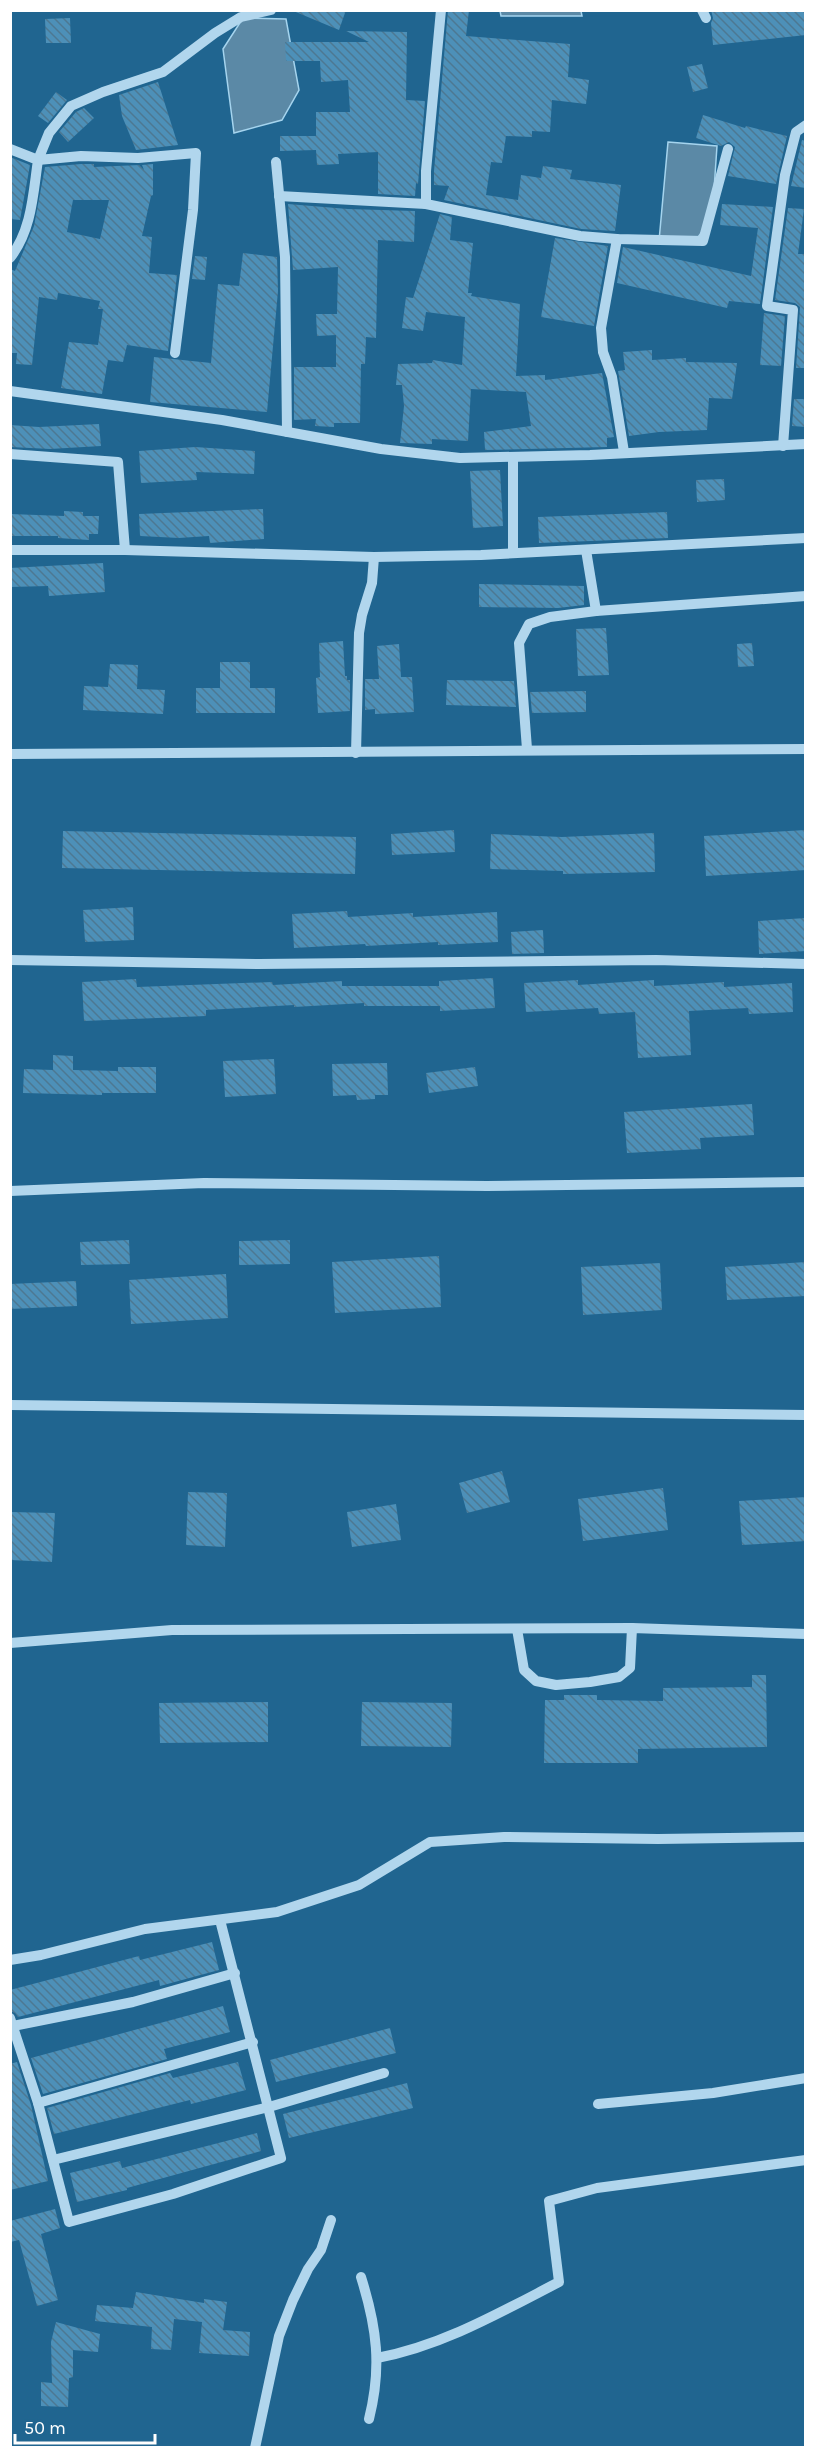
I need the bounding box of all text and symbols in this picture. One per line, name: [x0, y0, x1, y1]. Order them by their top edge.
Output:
scale bar: [15, 2407, 154, 2445]
text: 50 m: [24, 2417, 66, 2439]

